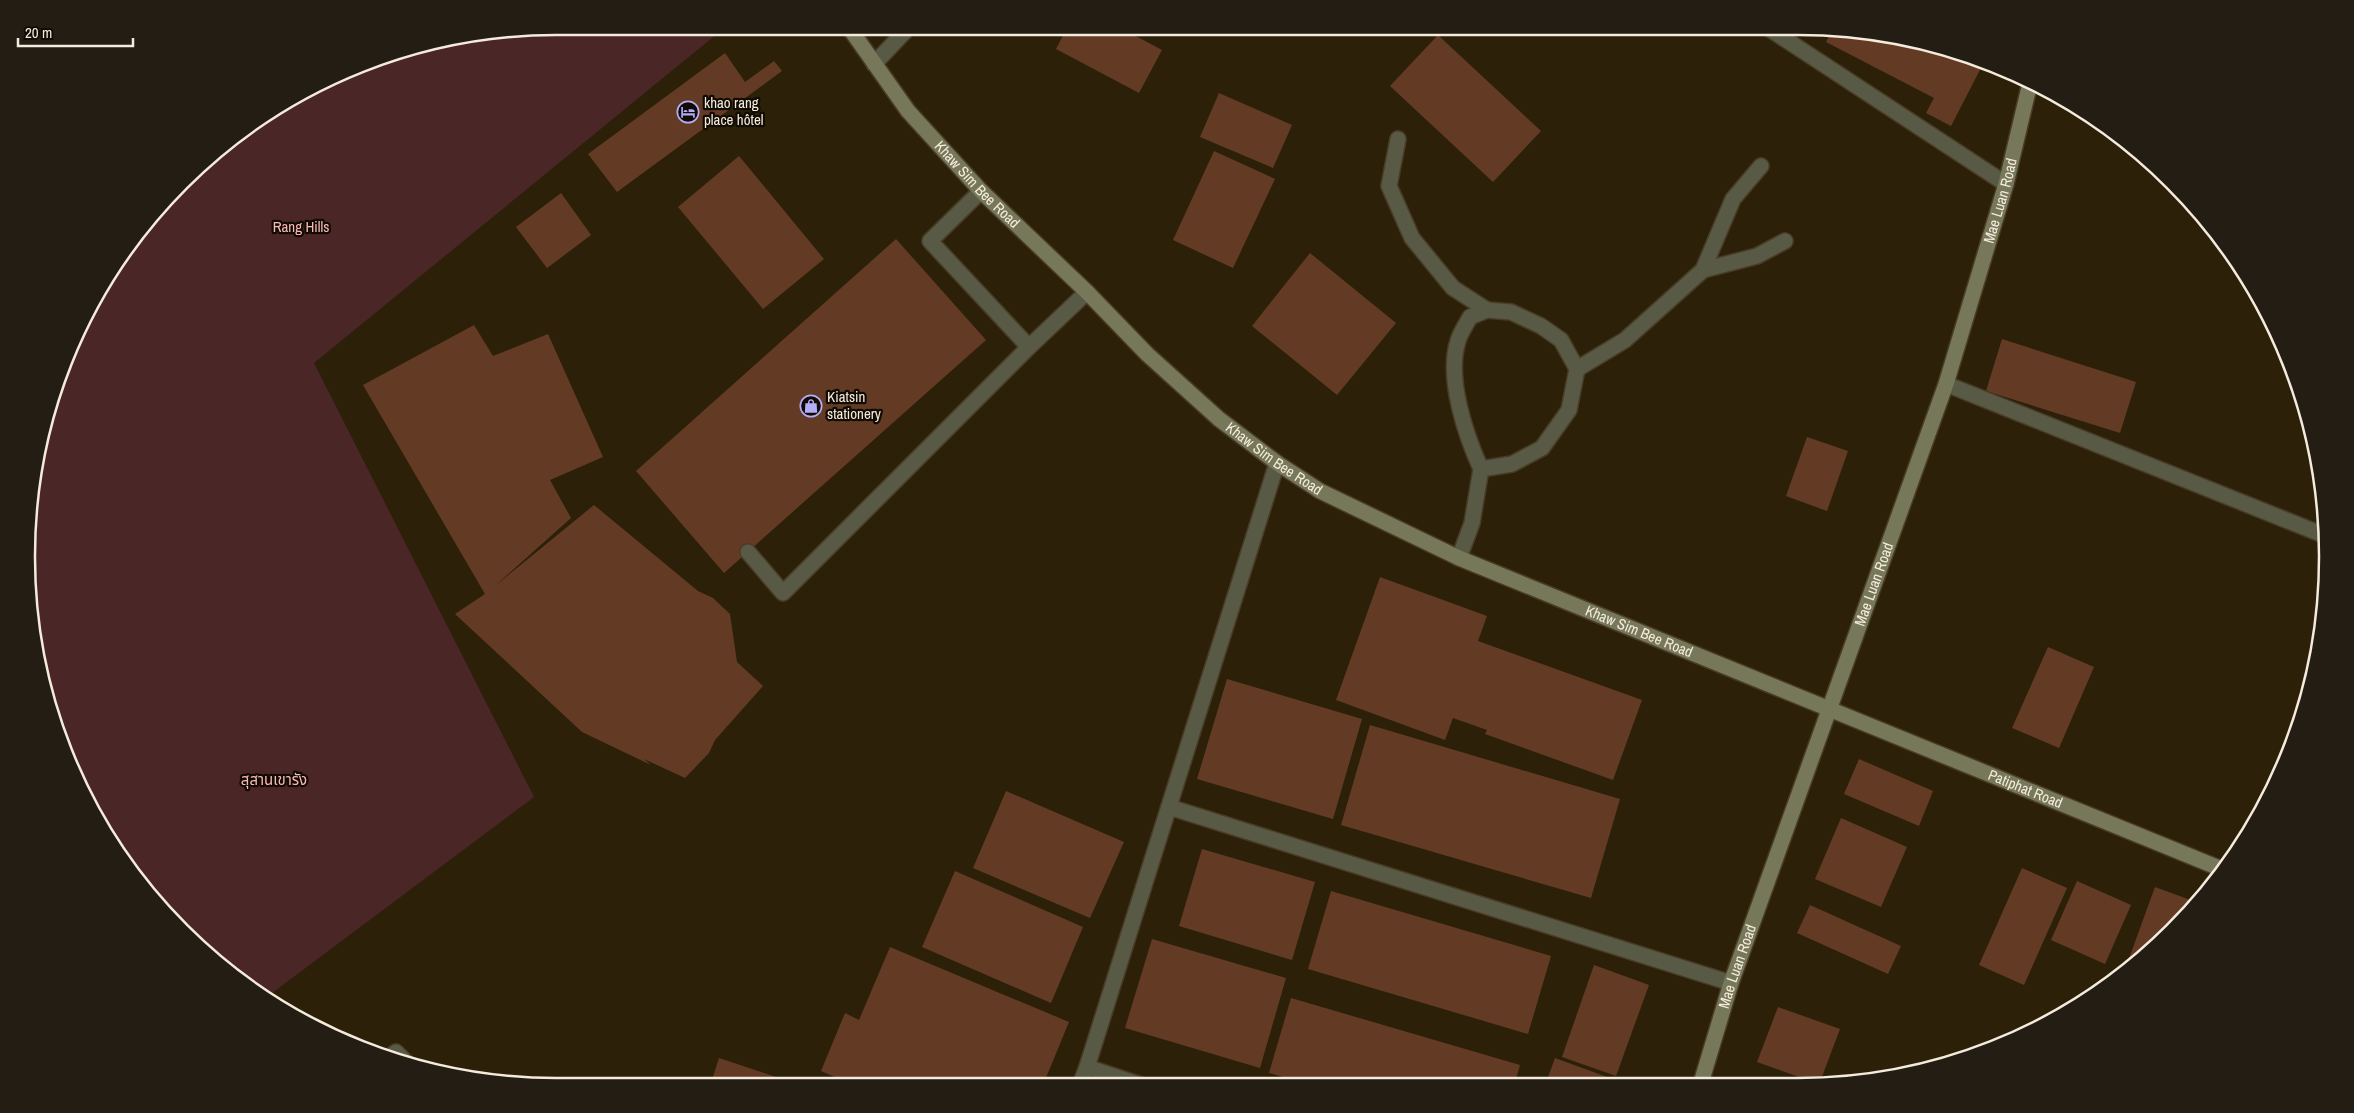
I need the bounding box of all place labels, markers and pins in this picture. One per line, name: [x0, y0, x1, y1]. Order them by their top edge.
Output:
place label: khao rang place hôtel: [704, 92, 764, 130]
hotel icon: khao rang place hôtel: [676, 100, 700, 124]
place label: Kiatsin stationery: [827, 386, 882, 424]
shop icon: Kiatsin stationery: [799, 394, 823, 418]

